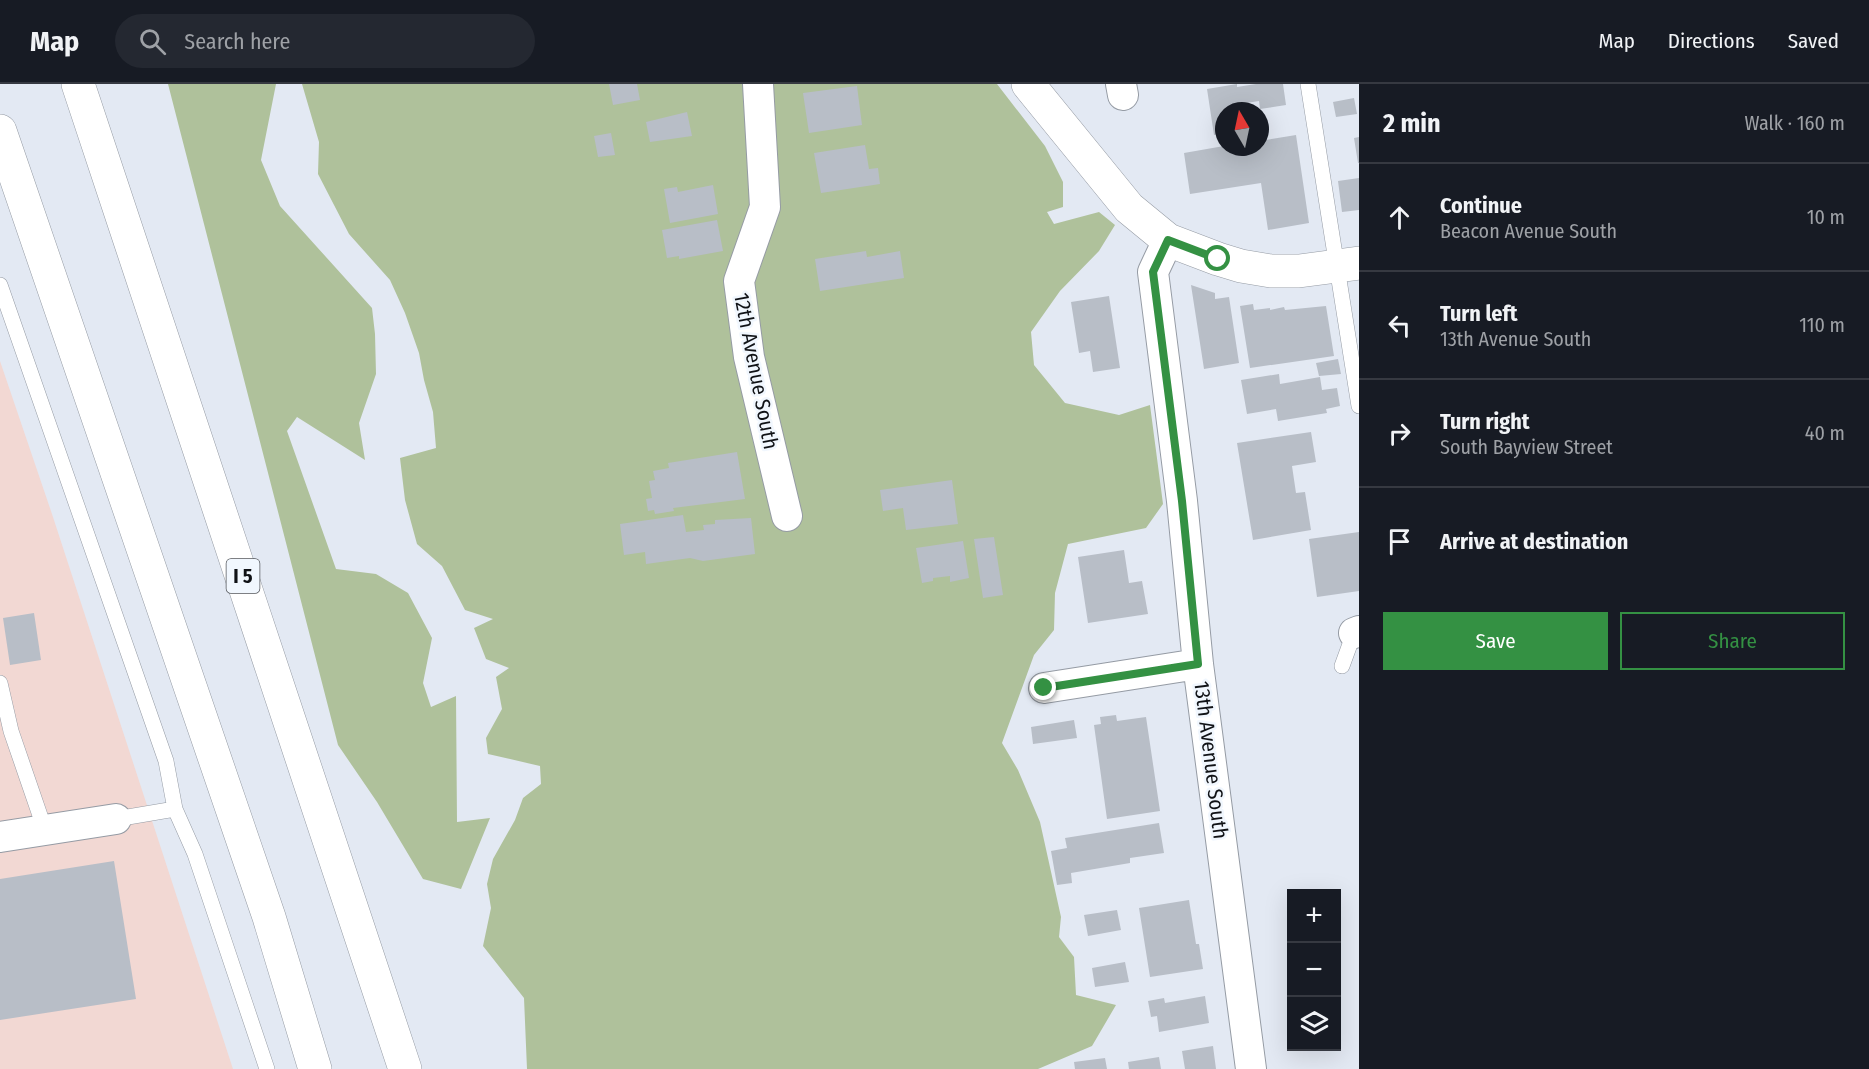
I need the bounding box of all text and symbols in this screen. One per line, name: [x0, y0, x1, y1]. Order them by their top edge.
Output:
search box: [115, 14, 535, 68]
text: Map: [30, 25, 79, 58]
icon: search: [136, 25, 169, 58]
text: Search here: [184, 28, 290, 55]
text: Map: [1598, 28, 1635, 54]
text: Directions: [1668, 28, 1755, 54]
text: Saved: [1788, 28, 1839, 54]
north arrow: [1215, 102, 1269, 156]
text: 2 min: [1383, 108, 1441, 139]
text: Walk · 160 m: [1745, 111, 1845, 135]
text: Continue: [1440, 192, 1522, 219]
icon: ahead: [1383, 201, 1416, 234]
text: 10 m: [1807, 205, 1845, 229]
text: Beacon Avenue South: [1440, 219, 1617, 243]
route start: [1204, 245, 1230, 271]
street label: 12th Avenue South: [728, 291, 784, 451]
text: Turn left: [1440, 300, 1518, 327]
icon: left: [1383, 309, 1416, 342]
text: 110 m: [1799, 313, 1845, 337]
text: 13th Avenue South: [1440, 327, 1591, 351]
text: Turn right: [1440, 408, 1529, 435]
icon: right: [1383, 417, 1416, 450]
text: 40 m: [1805, 421, 1845, 445]
text: South Bayview Street: [1440, 435, 1613, 459]
icon: arrive: [1383, 525, 1416, 558]
text: Arrive at destination: [1440, 528, 1628, 555]
road number: I 5: [226, 559, 260, 593]
button: Save: [1383, 612, 1608, 670]
button: Share: [1620, 612, 1845, 670]
route end: [1030, 674, 1056, 700]
street label: 13th Avenue South: [1188, 680, 1234, 840]
map controls: [1287, 889, 1341, 1051]
button: +: [1287, 889, 1341, 943]
button: −: [1287, 943, 1341, 997]
button: layers: [1287, 997, 1341, 1051]

